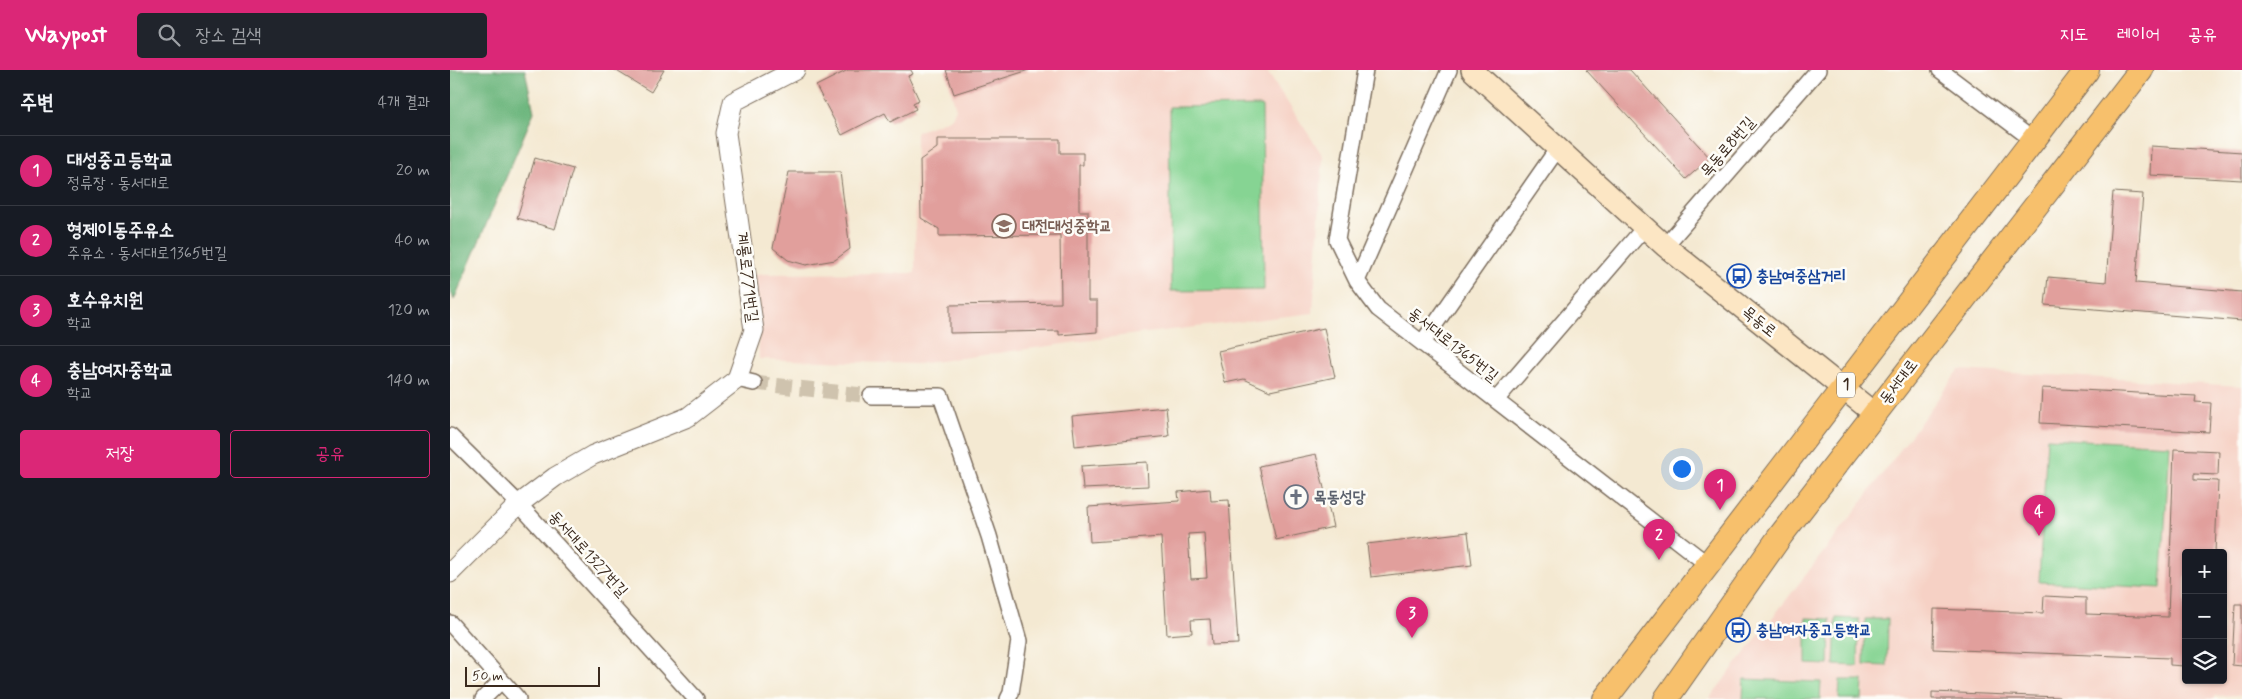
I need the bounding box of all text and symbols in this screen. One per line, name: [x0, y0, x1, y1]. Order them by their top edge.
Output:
search box: [137, 13, 487, 58]
text: Waypost: [25, 20, 107, 51]
icon: search: [155, 21, 183, 49]
text: 장소 검색: [195, 23, 261, 48]
text: 지도: [2060, 23, 2089, 47]
text: 레이어: [2117, 23, 2160, 47]
text: 공유: [2188, 23, 2217, 47]
text: 주변: [20, 89, 54, 117]
text: 4개 결과: [378, 92, 430, 113]
street label: 목동로8번길: [1696, 112, 1760, 182]
text: 대성중고등학교: [67, 148, 174, 173]
text: 1: [32, 160, 40, 181]
text: 20 m: [396, 160, 430, 181]
text: 정류장 · 동서대로: [67, 173, 169, 194]
school or university icon: 대전대성중학교: [991, 213, 1017, 239]
place label: 대전대성중학교: [1022, 216, 1112, 237]
text: 형제이동주유소: [67, 218, 174, 243]
text: 2: [32, 230, 40, 251]
text: 40 m: [394, 230, 430, 251]
street label: 계룡로771번길: [731, 231, 763, 324]
text: 주유소 · 동서대로1365번길: [67, 243, 227, 264]
bus stop icon: 충남여중삼거리: [1726, 263, 1752, 289]
place label: 충남여중삼거리: [1756, 266, 1846, 287]
text: 호수유치원: [67, 288, 143, 313]
text: 3: [32, 300, 40, 321]
text: 120 m: [388, 300, 430, 321]
street label: 목동로: [1737, 302, 1781, 342]
street label: 동서대로1365번길: [1404, 303, 1503, 387]
text: 학교: [67, 313, 93, 334]
street label: 동서대로: [1875, 355, 1923, 409]
text: 충남여자중학교: [67, 358, 174, 383]
text: 4: [31, 370, 41, 391]
text: 140 m: [386, 370, 430, 391]
road number: 1: [1837, 372, 1855, 398]
text: 학교: [67, 383, 93, 404]
button: 저장: [20, 430, 220, 478]
button: 공유: [230, 430, 430, 478]
your location: [1669, 456, 1695, 482]
pin: 1: [1704, 469, 1736, 510]
church icon: 목동성당: [1283, 484, 1309, 510]
place label: 목동성당: [1314, 487, 1366, 508]
pin: 4: [2023, 495, 2055, 536]
street label: 동서대로1327번길: [544, 506, 632, 602]
pin: 2: [1643, 519, 1675, 560]
map controls: [2182, 549, 2227, 684]
button: +: [2182, 549, 2227, 594]
button: −: [2182, 594, 2227, 639]
pin: 3: [1396, 597, 1428, 638]
bus stop icon: 충남여자중고등학교: [1725, 617, 1751, 643]
place label: 충남여자중고등학교: [1756, 620, 1872, 641]
button: layers: [2182, 639, 2227, 684]
scale bar: [465, 664, 600, 687]
text: 50 m: [472, 667, 503, 685]

